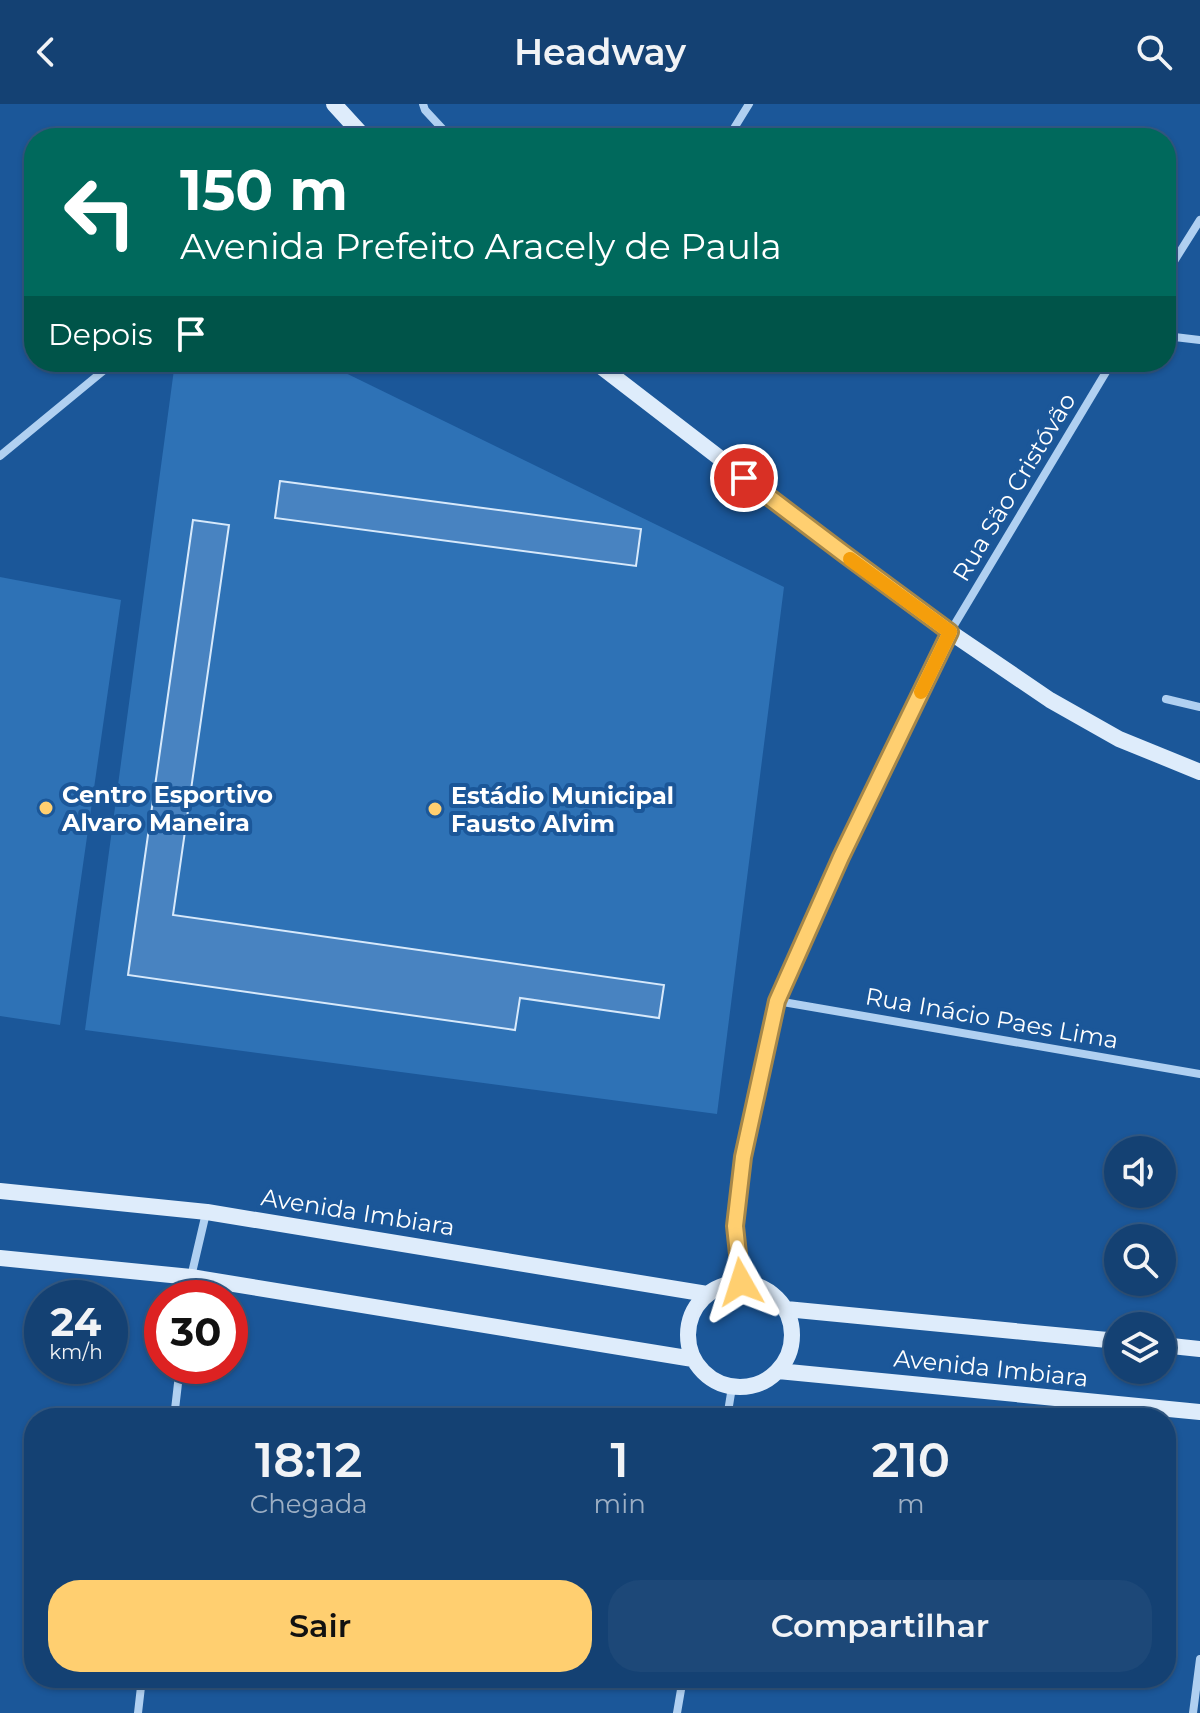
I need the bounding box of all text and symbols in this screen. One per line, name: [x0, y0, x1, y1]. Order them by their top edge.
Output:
icon: back: [24, 30, 68, 74]
text: Headway: [514, 30, 686, 74]
icon: search: [1132, 30, 1176, 74]
text: 150 m: [180, 156, 348, 224]
icon: left: [48, 160, 152, 264]
text: Avenida Prefeito Aracely de Paula: [180, 224, 782, 268]
icon: arrive: [169, 312, 213, 356]
text: Depois: [48, 316, 153, 353]
street label: Rua São Cristóvão: [946, 388, 1082, 586]
pin: [710, 444, 778, 512]
icon: arrive: [722, 456, 766, 500]
place label: Centro Esportivo Alvaro Maneira: [61, 780, 273, 837]
place label: Estádio Municipal Fausto Alvim: [451, 781, 674, 838]
marker: Centro Esportivo Alvaro Maneira: [37, 799, 55, 817]
marker: Estádio Municipal Fausto Alvim: [426, 800, 444, 818]
street label: Rua Inácio Paes Lima: [863, 981, 1121, 1055]
map controls: [1104, 1136, 1176, 1384]
button: sound: [1104, 1136, 1176, 1208]
street label: Avenida Imbiara: [259, 1182, 457, 1242]
button: search: [1104, 1224, 1176, 1296]
position arrow: [699, 1240, 783, 1324]
speed limit sign: 30: [144, 1280, 248, 1384]
text: 24: [51, 1297, 101, 1346]
button: layers: [1104, 1312, 1176, 1384]
text: km/h: [49, 1340, 103, 1364]
street label: Avenida Imbiara: [892, 1343, 1090, 1393]
text: 18:12: [255, 1431, 363, 1489]
text: 1: [610, 1431, 629, 1489]
text: 210: [872, 1431, 950, 1489]
text: Chegada: [250, 1488, 368, 1520]
text: min: [594, 1488, 646, 1520]
text: m: [897, 1488, 925, 1520]
button: Sair: [48, 1580, 592, 1672]
button: Compartilhar: [608, 1580, 1152, 1672]

